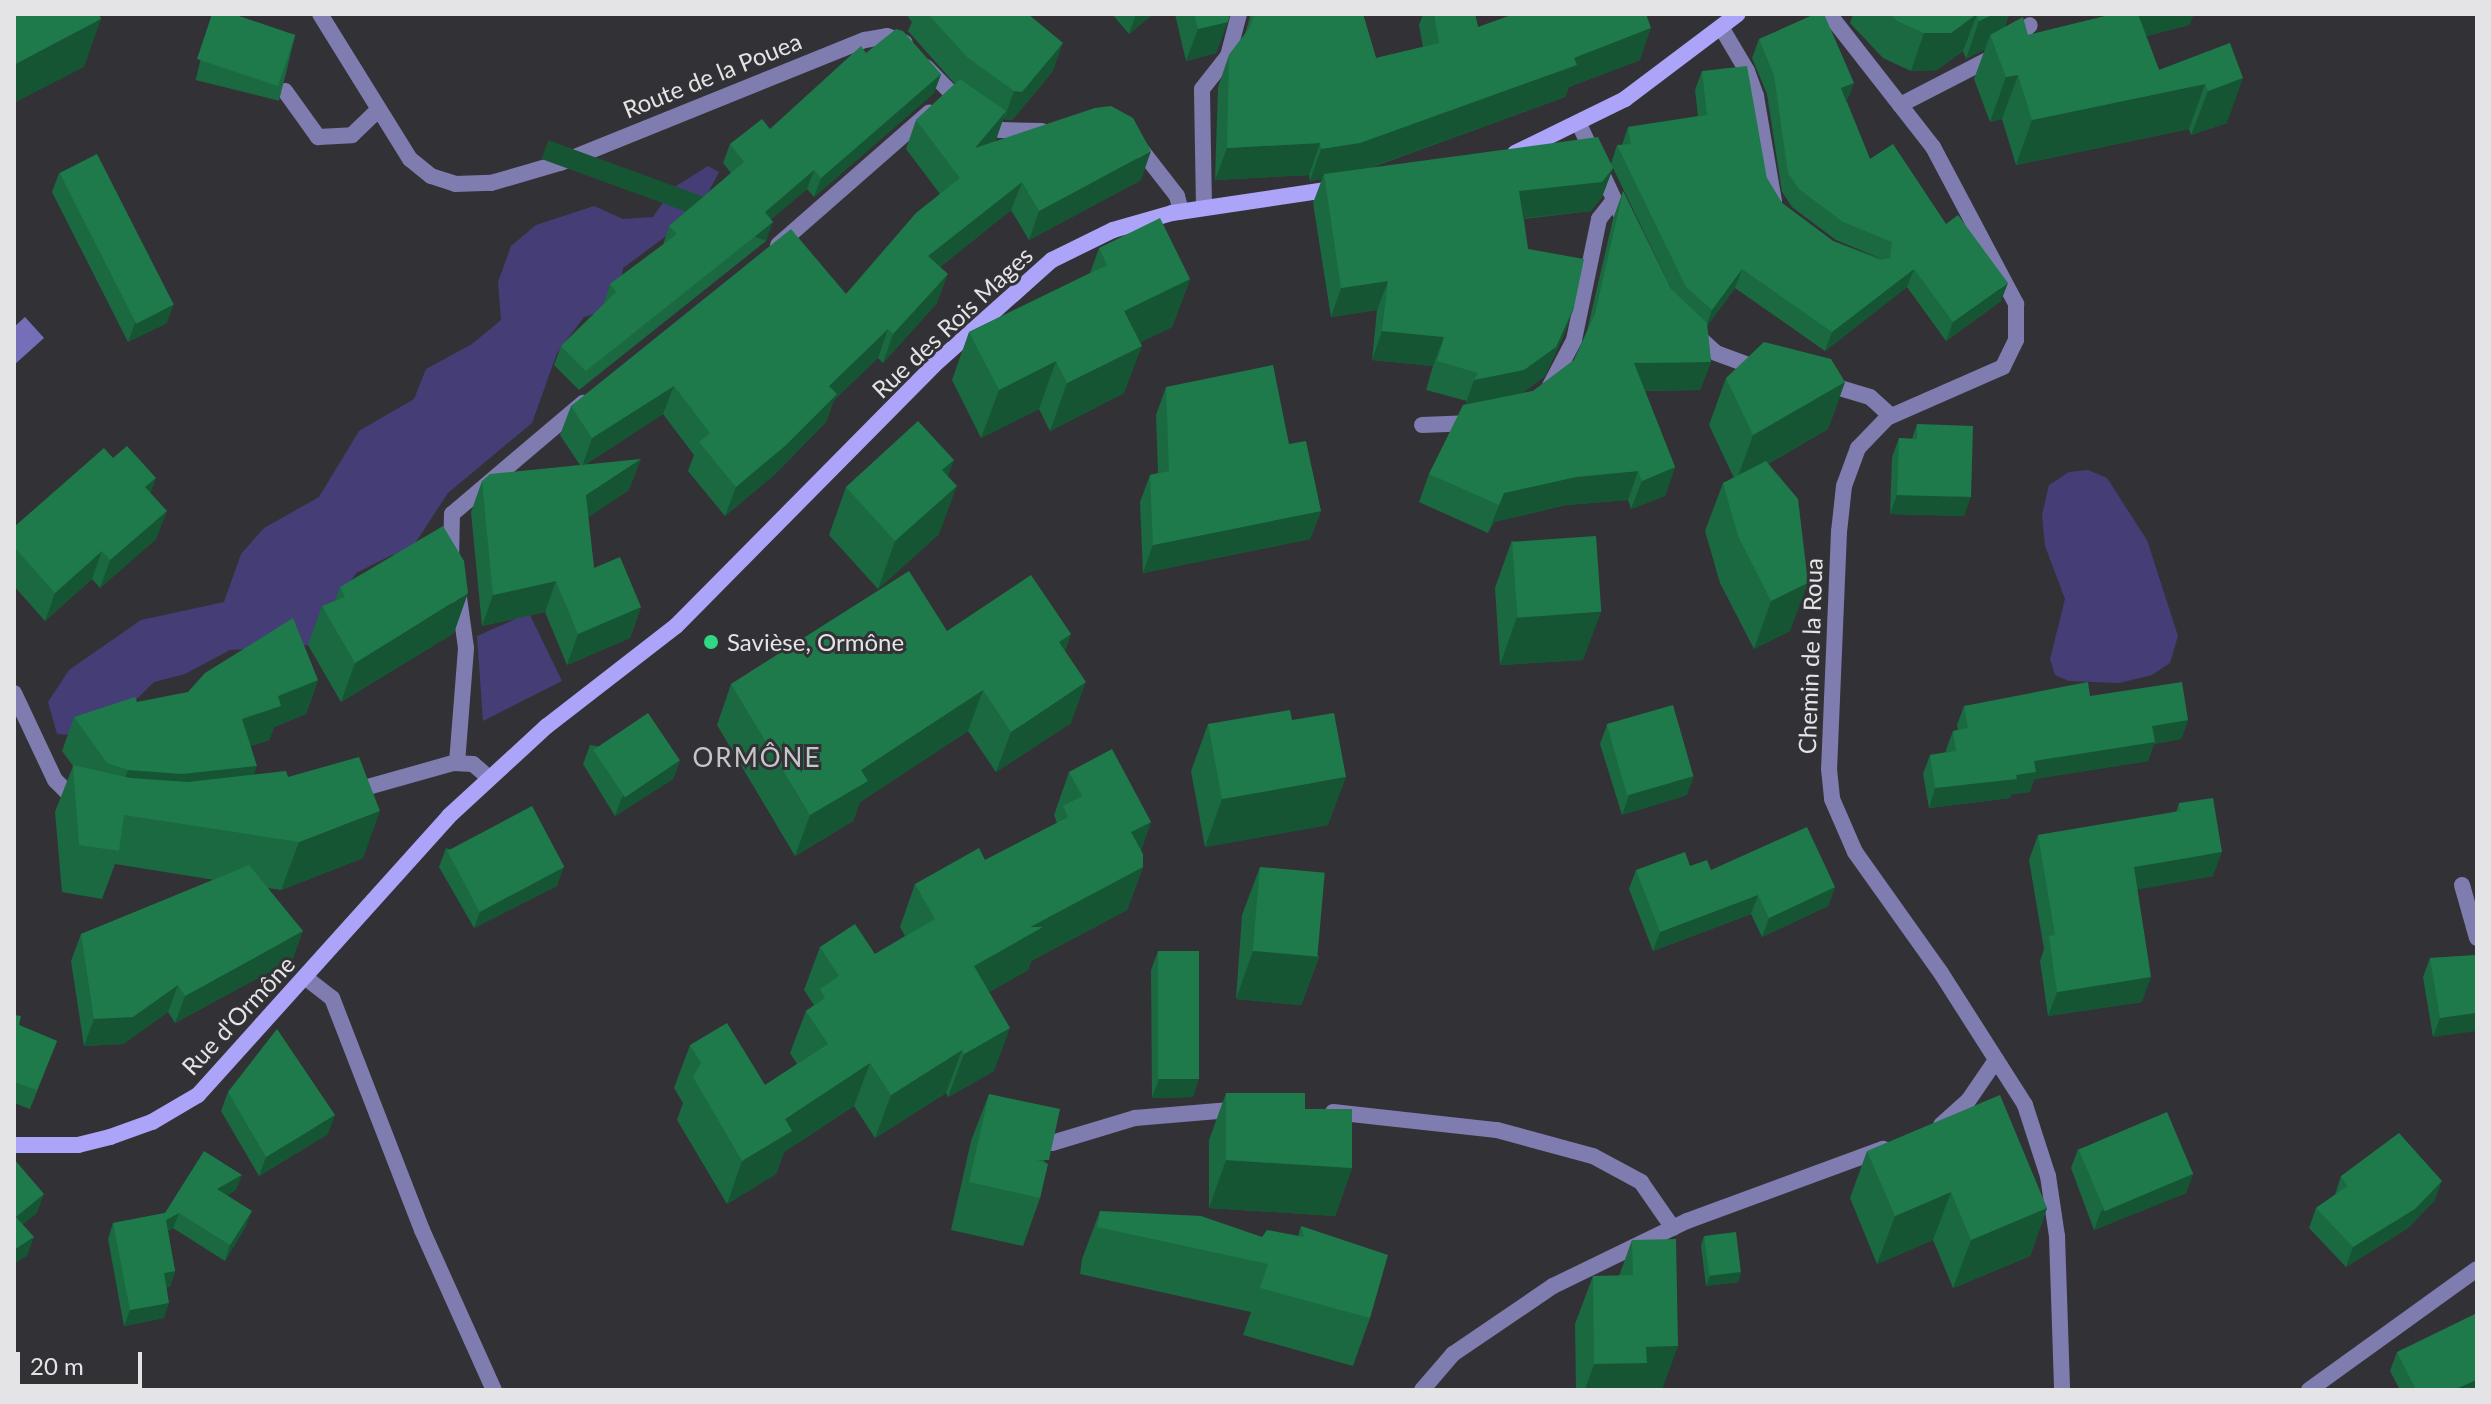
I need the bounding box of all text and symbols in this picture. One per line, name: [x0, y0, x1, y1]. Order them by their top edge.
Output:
street label: Route de la Pouea: [619, 26, 805, 124]
street label: Rue des Rois Mages: [866, 240, 1038, 404]
street label: Chemin de la Roua: [1792, 557, 1828, 755]
place label: Savièse, Ormône: [727, 628, 904, 656]
marker: Savièse, Ormône: [702, 633, 720, 651]
district label: ORMÔNE: [693, 742, 821, 774]
street label: Rue d'Ormône: [176, 950, 300, 1080]
scale bar: [20, 1336, 146, 1386]
text: 20 m: [30, 1351, 84, 1380]

